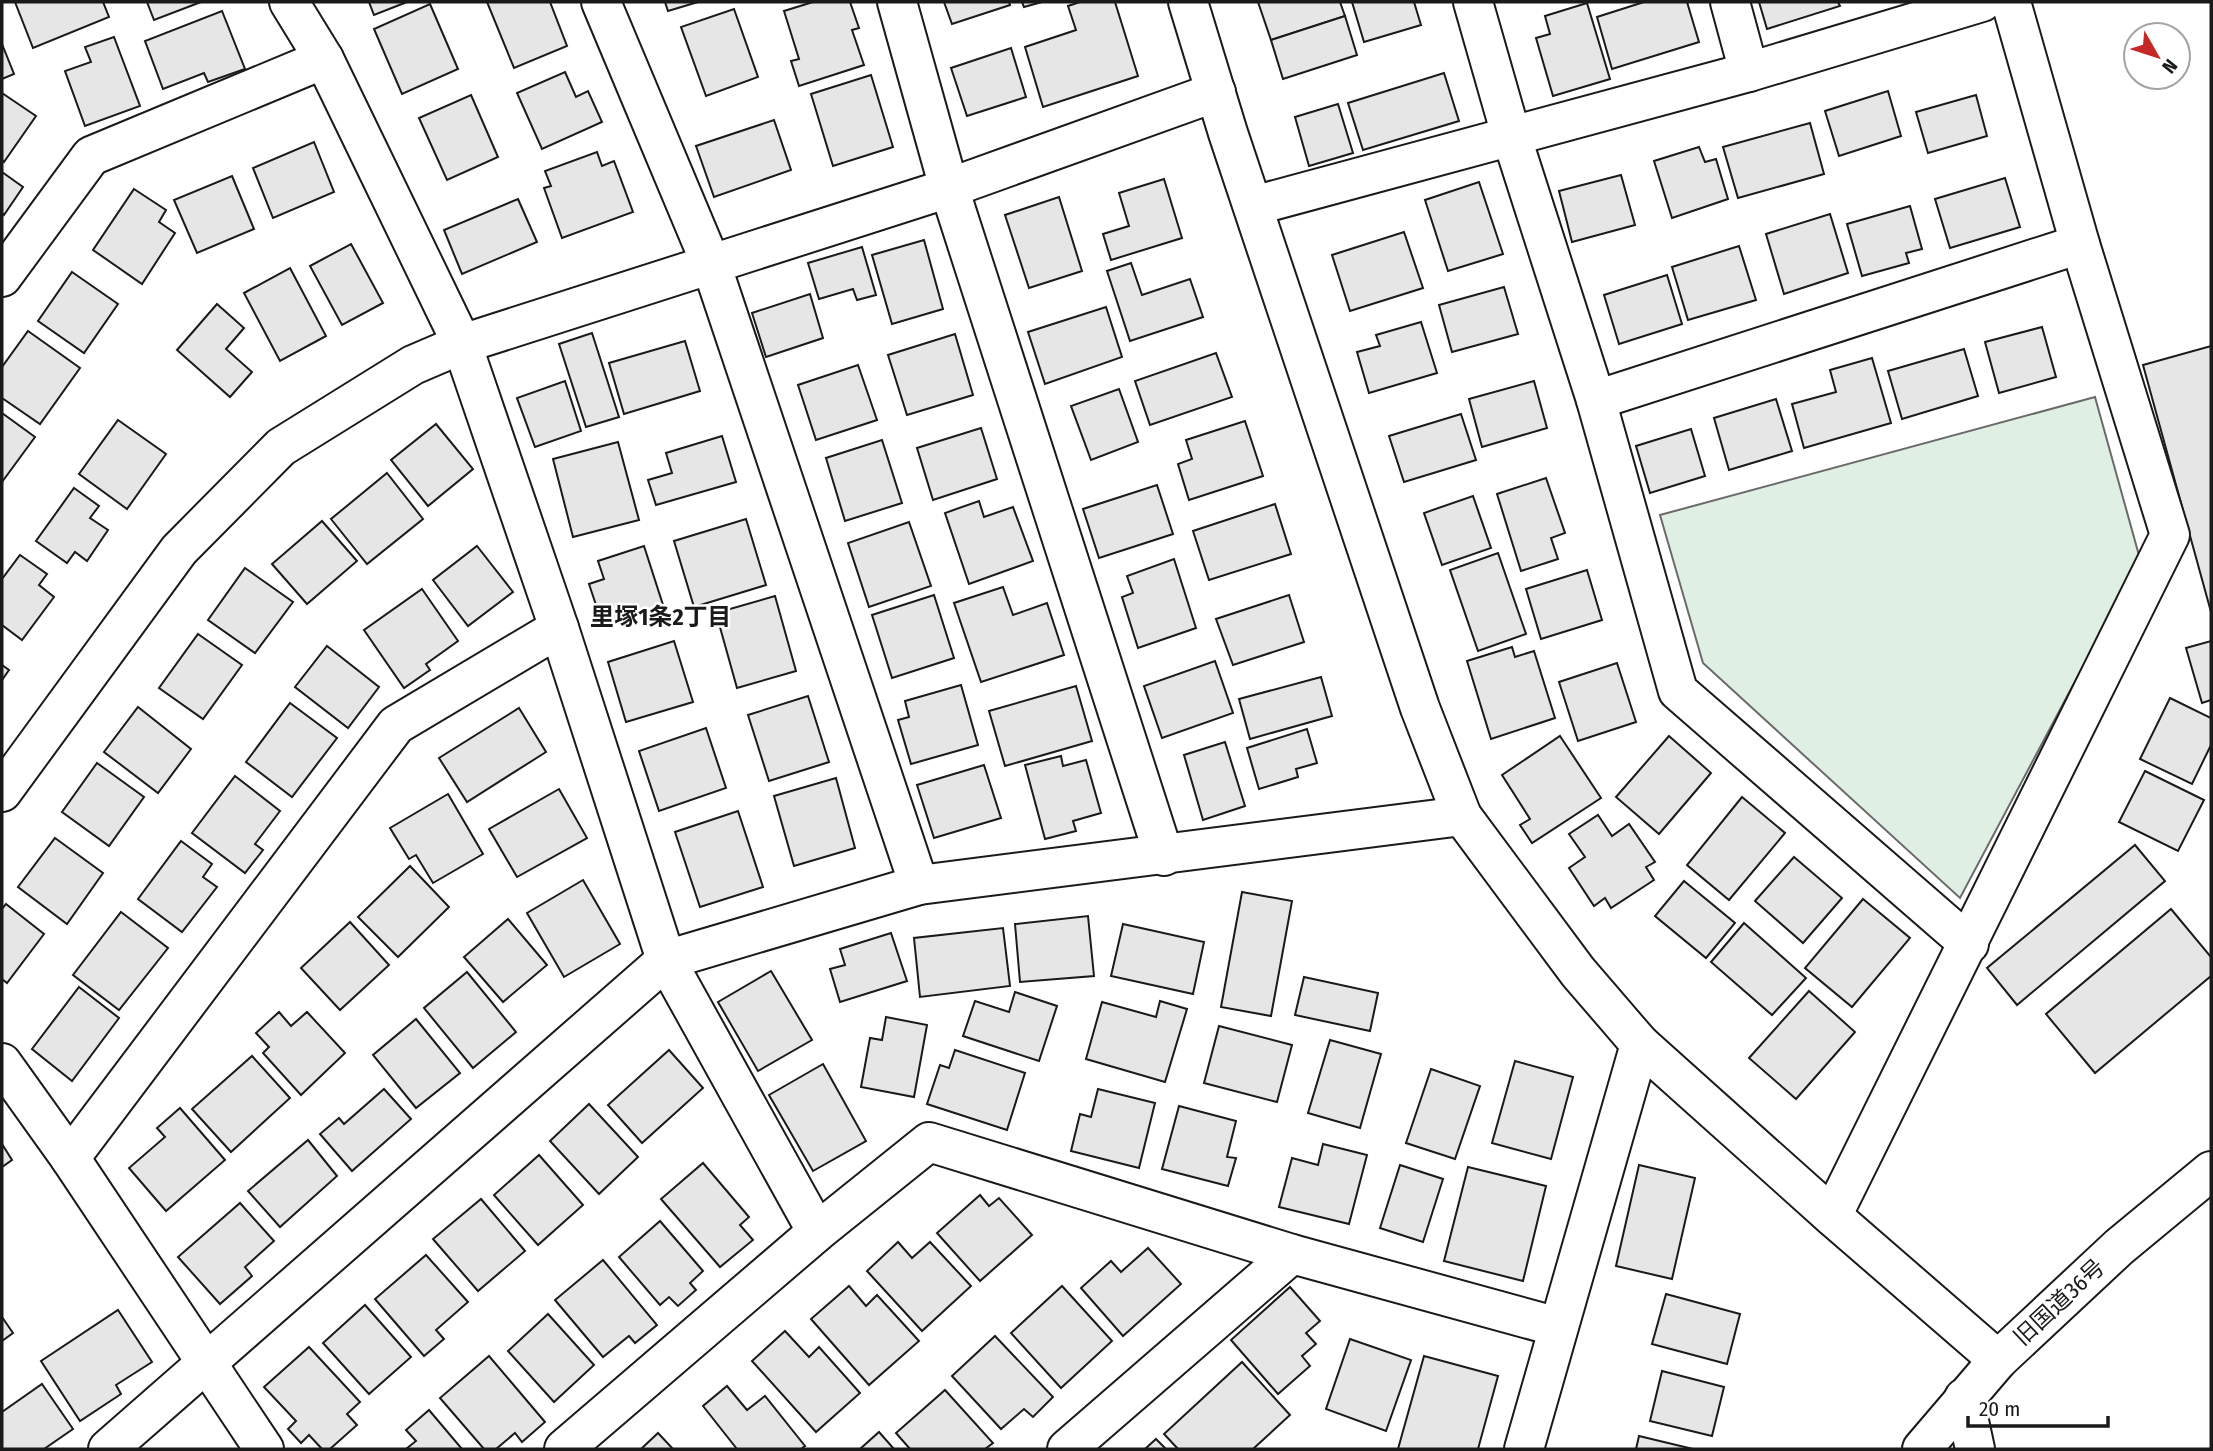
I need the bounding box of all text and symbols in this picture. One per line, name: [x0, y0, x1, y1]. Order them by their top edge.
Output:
north arrow: [2122, 21, 2192, 91]
text: N: [2157, 55, 2182, 78]
district label: 里塚1条2丁目: [590, 603, 732, 631]
street label: 旧国道36号: [2008, 1253, 2110, 1351]
scale bar: [1968, 1384, 2108, 1428]
text: 20 m: [1979, 1396, 2020, 1422]

